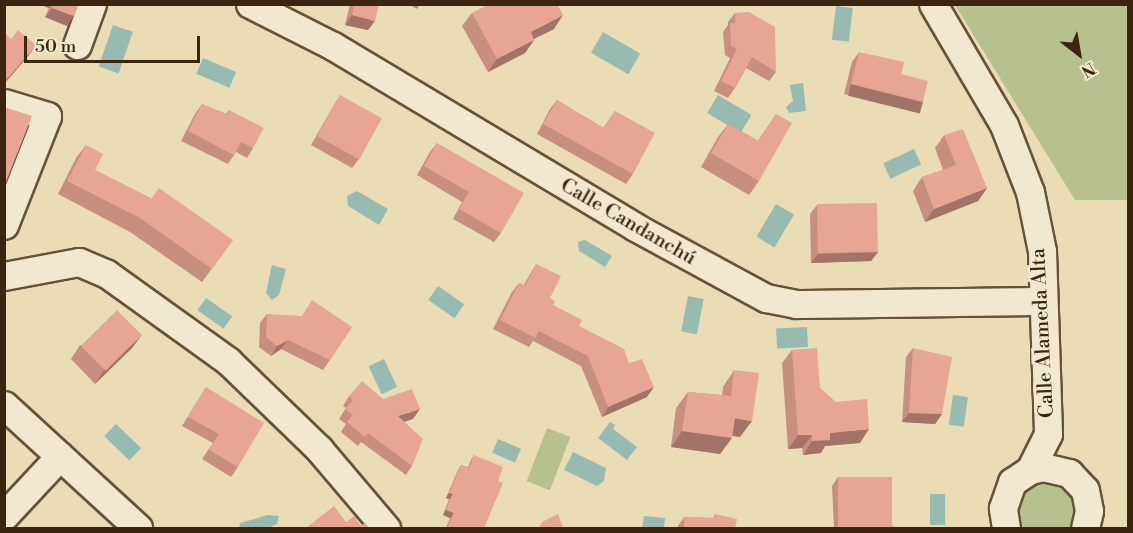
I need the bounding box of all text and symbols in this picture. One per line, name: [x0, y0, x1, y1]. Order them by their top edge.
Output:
scale bar: [27, 24, 202, 62]
north arrow: [1049, 24, 1109, 84]
text: 50 m: [35, 35, 76, 58]
text: N: [1078, 58, 1099, 81]
street label: Calle Candanchú: [556, 174, 700, 270]
street label: Calle Alameda Alta: [1027, 247, 1059, 419]

